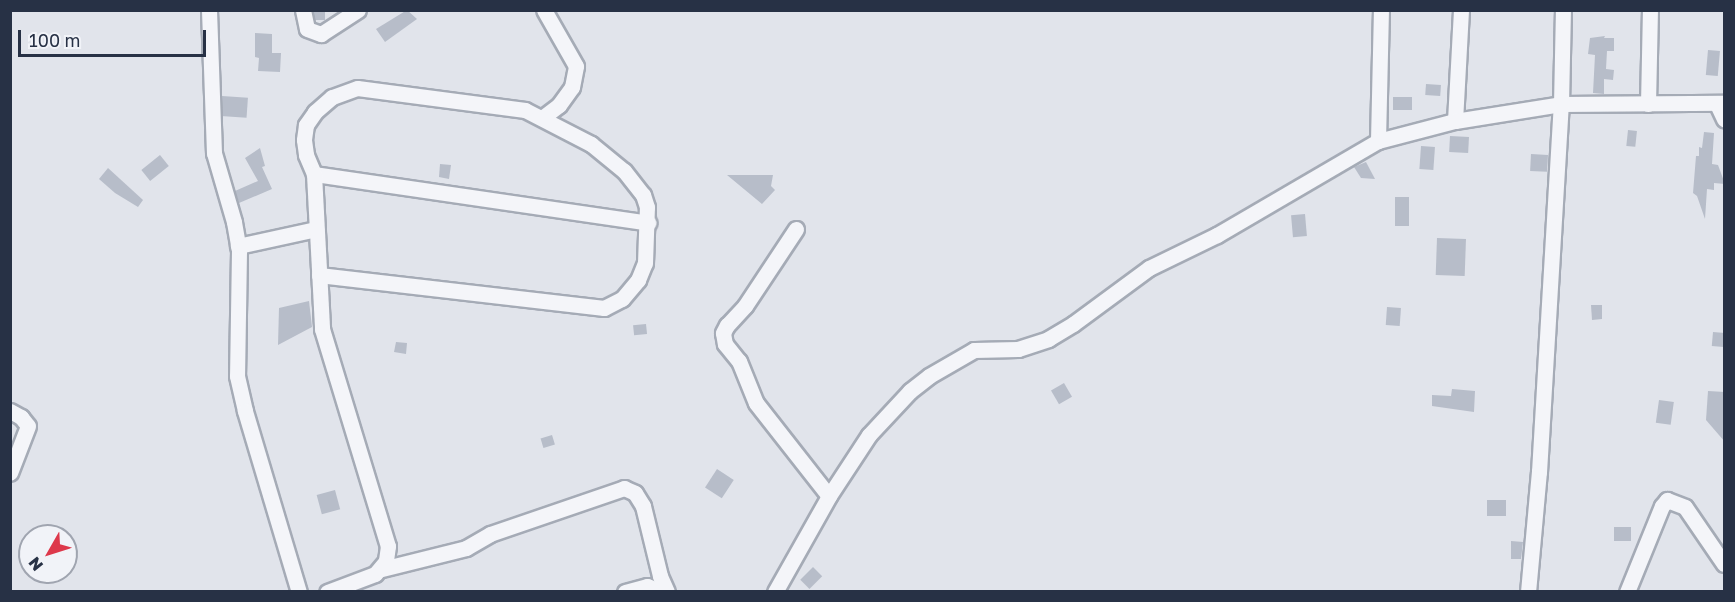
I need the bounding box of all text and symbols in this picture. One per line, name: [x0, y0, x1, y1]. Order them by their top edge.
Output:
scale bar: [21, 18, 208, 56]
text: 100 m: [29, 29, 80, 51]
north arrow: [18, 524, 78, 584]
text: N: [24, 553, 47, 575]

